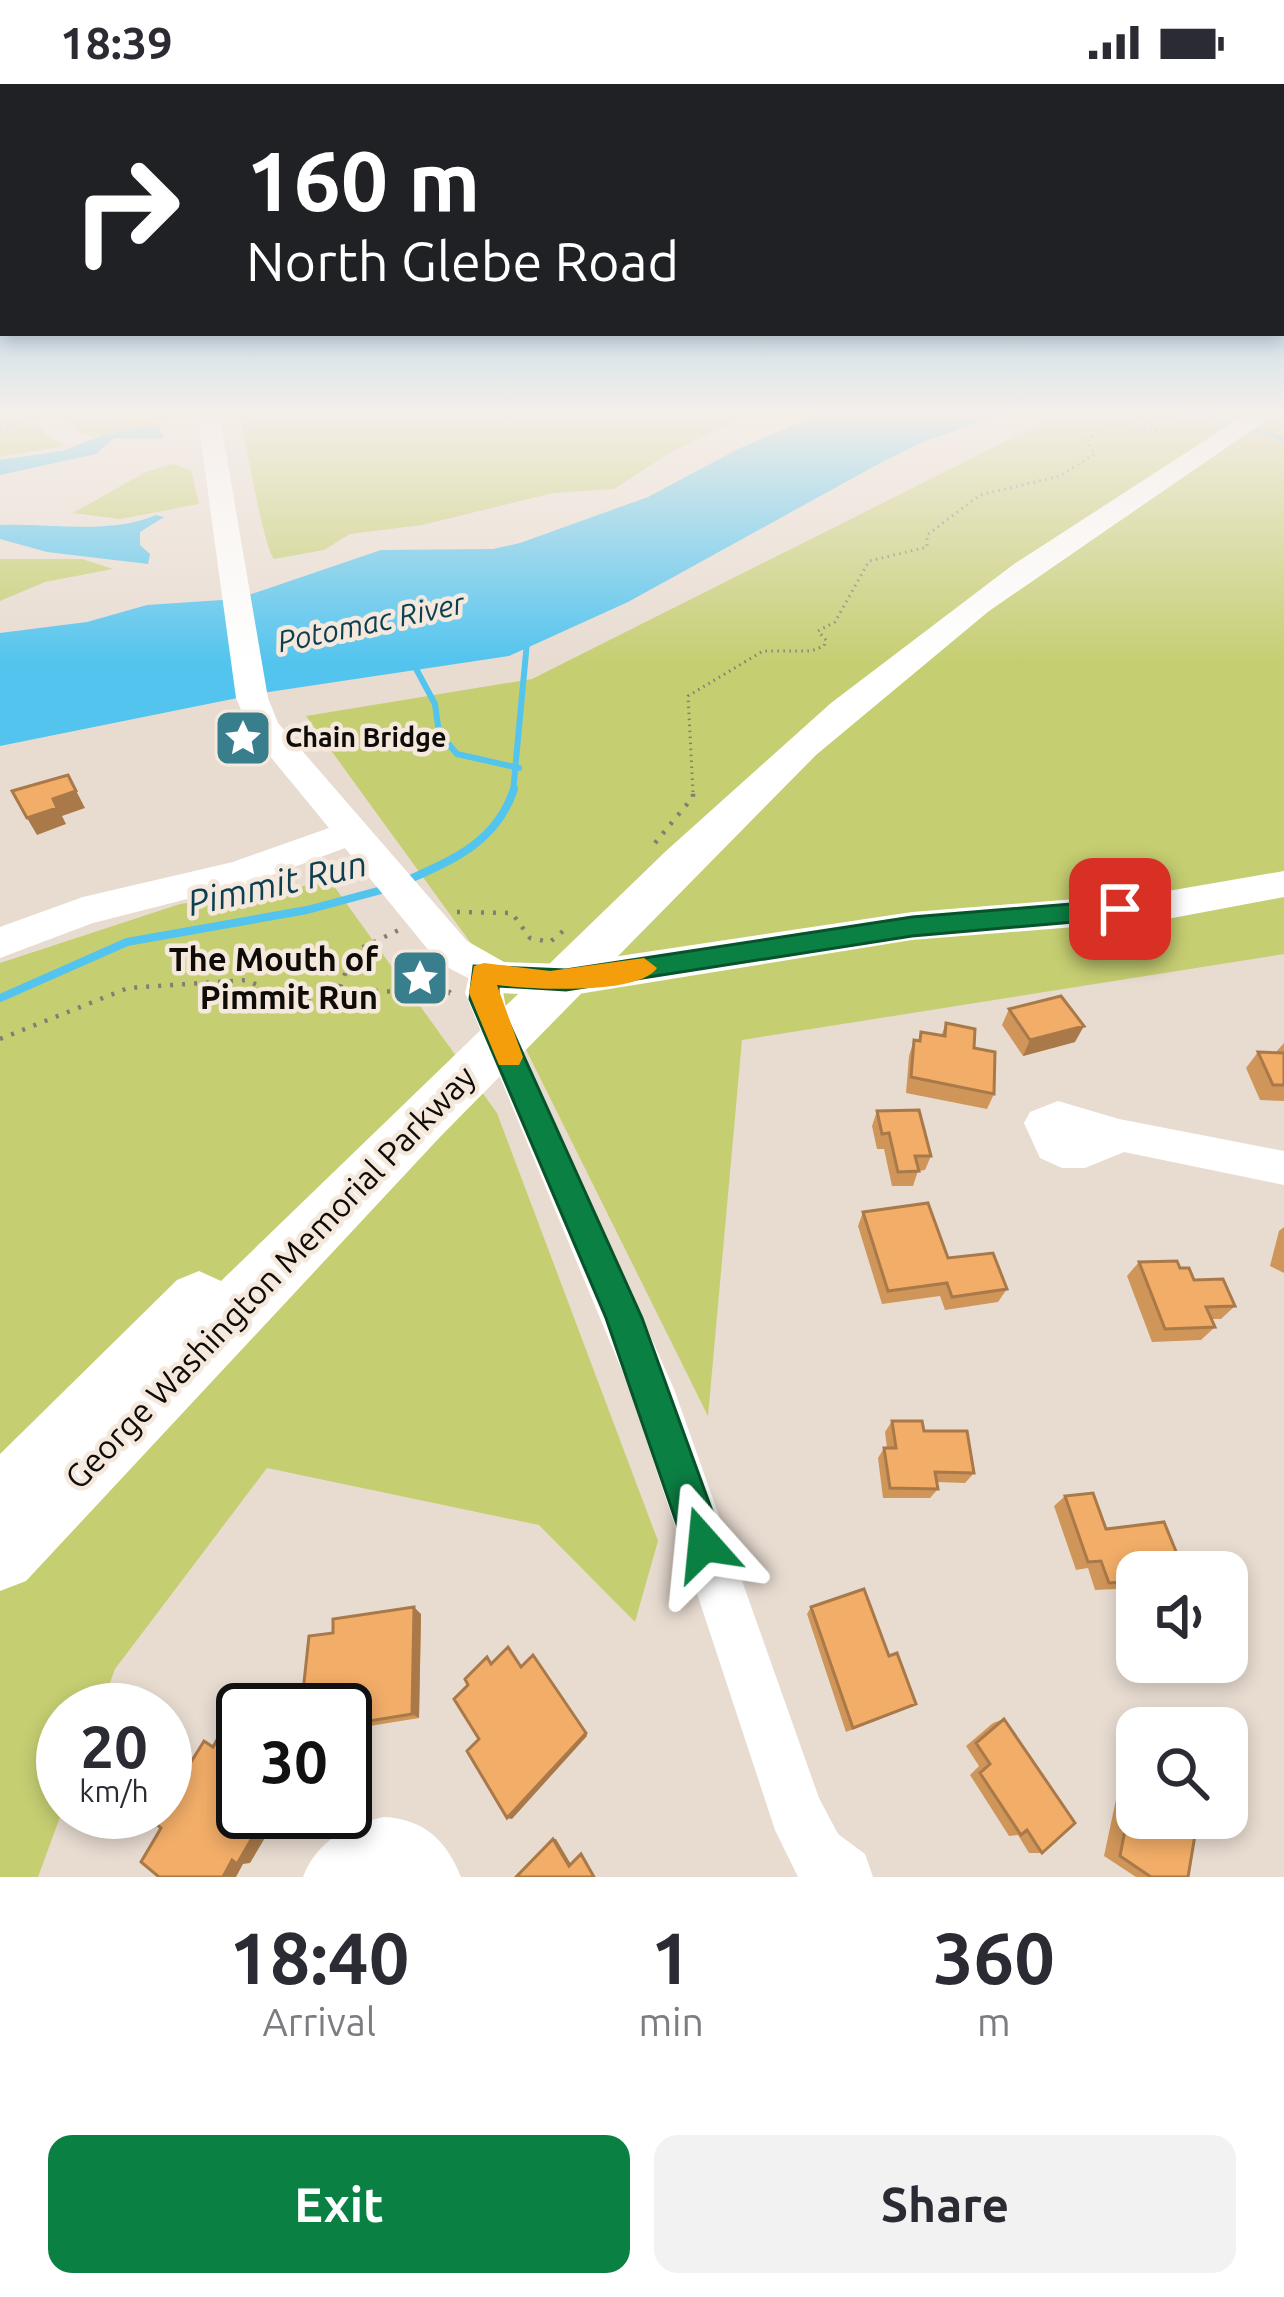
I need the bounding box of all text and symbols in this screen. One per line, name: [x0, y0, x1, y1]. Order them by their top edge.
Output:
text: 18:39: [60, 17, 173, 68]
icon: right: [48, 132, 204, 288]
text: 160 m: [246, 133, 480, 227]
text: North Glebe Road: [246, 231, 679, 291]
water label: Potomac River: [274, 585, 469, 658]
place icon: Chain Bridge: [212, 707, 274, 769]
place label: Chain Bridge: [285, 722, 447, 752]
water label: Pimmit Run: [183, 842, 371, 923]
pin: [1069, 858, 1171, 960]
icon: arrive: [1087, 876, 1153, 942]
place label: The Mouth of Pimmit Run: [169, 940, 378, 1015]
place icon: The Mouth of Pimmit Run: [389, 947, 451, 1009]
street label: George Washington Memorial Parkway: [57, 1057, 482, 1496]
position arrow: [641, 1481, 767, 1607]
map controls: [1116, 1551, 1248, 1839]
button: sound: [1116, 1551, 1248, 1683]
speed limit sign: 30: [216, 1683, 372, 1839]
button: search: [1116, 1707, 1248, 1839]
text: 20: [80, 1712, 148, 1779]
text: km/h: [79, 1774, 149, 1808]
text: 18:40: [229, 1917, 409, 1998]
text: 1: [651, 1917, 691, 1998]
text: 360: [933, 1917, 1055, 1998]
text: Arrival: [262, 2000, 376, 2043]
text: min: [638, 2000, 704, 2043]
text: m: [977, 2000, 1011, 2043]
button: Exit: [48, 2135, 630, 2273]
button: Share: [654, 2135, 1236, 2273]

